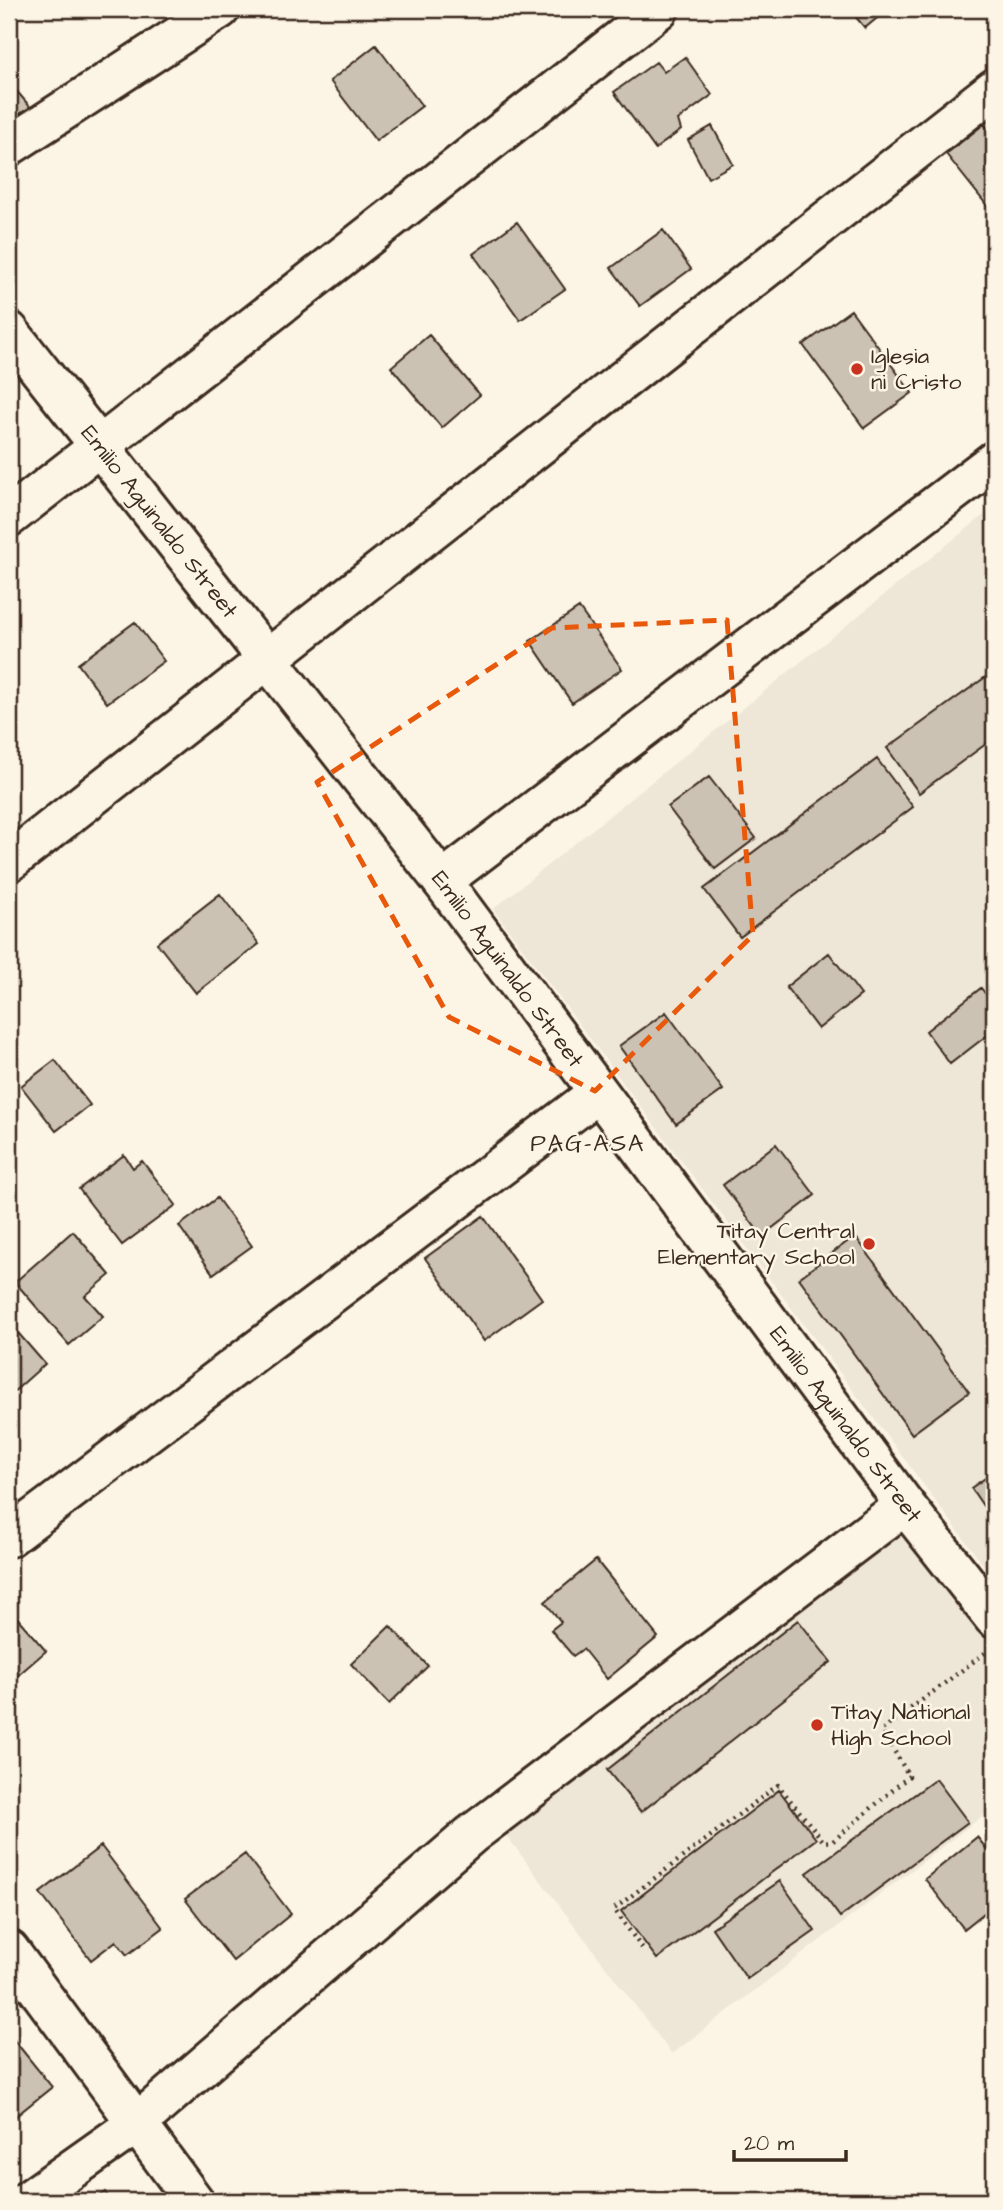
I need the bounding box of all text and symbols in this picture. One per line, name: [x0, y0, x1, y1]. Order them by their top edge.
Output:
place label: Iglesia ni Cristo: [871, 340, 961, 398]
marker: Iglesia ni Cristo: [849, 361, 865, 377]
street label: Emilio Aguinaldo Street: [73, 419, 246, 626]
street label: Emilio Aguinaldo Street: [424, 864, 592, 1075]
district label: PAG-ASA: [531, 1127, 645, 1161]
place label: Titay Central Elementary School: [658, 1215, 855, 1274]
marker: Titay Central Elementary School: [861, 1236, 877, 1252]
street label: Emilio Aguinaldo Street: [762, 1320, 930, 1530]
place label: Titay National High School: [831, 1696, 970, 1755]
marker: Titay National High School: [809, 1717, 825, 1733]
scale bar: [734, 2119, 846, 2163]
text: 20 m: [744, 2129, 795, 2158]

